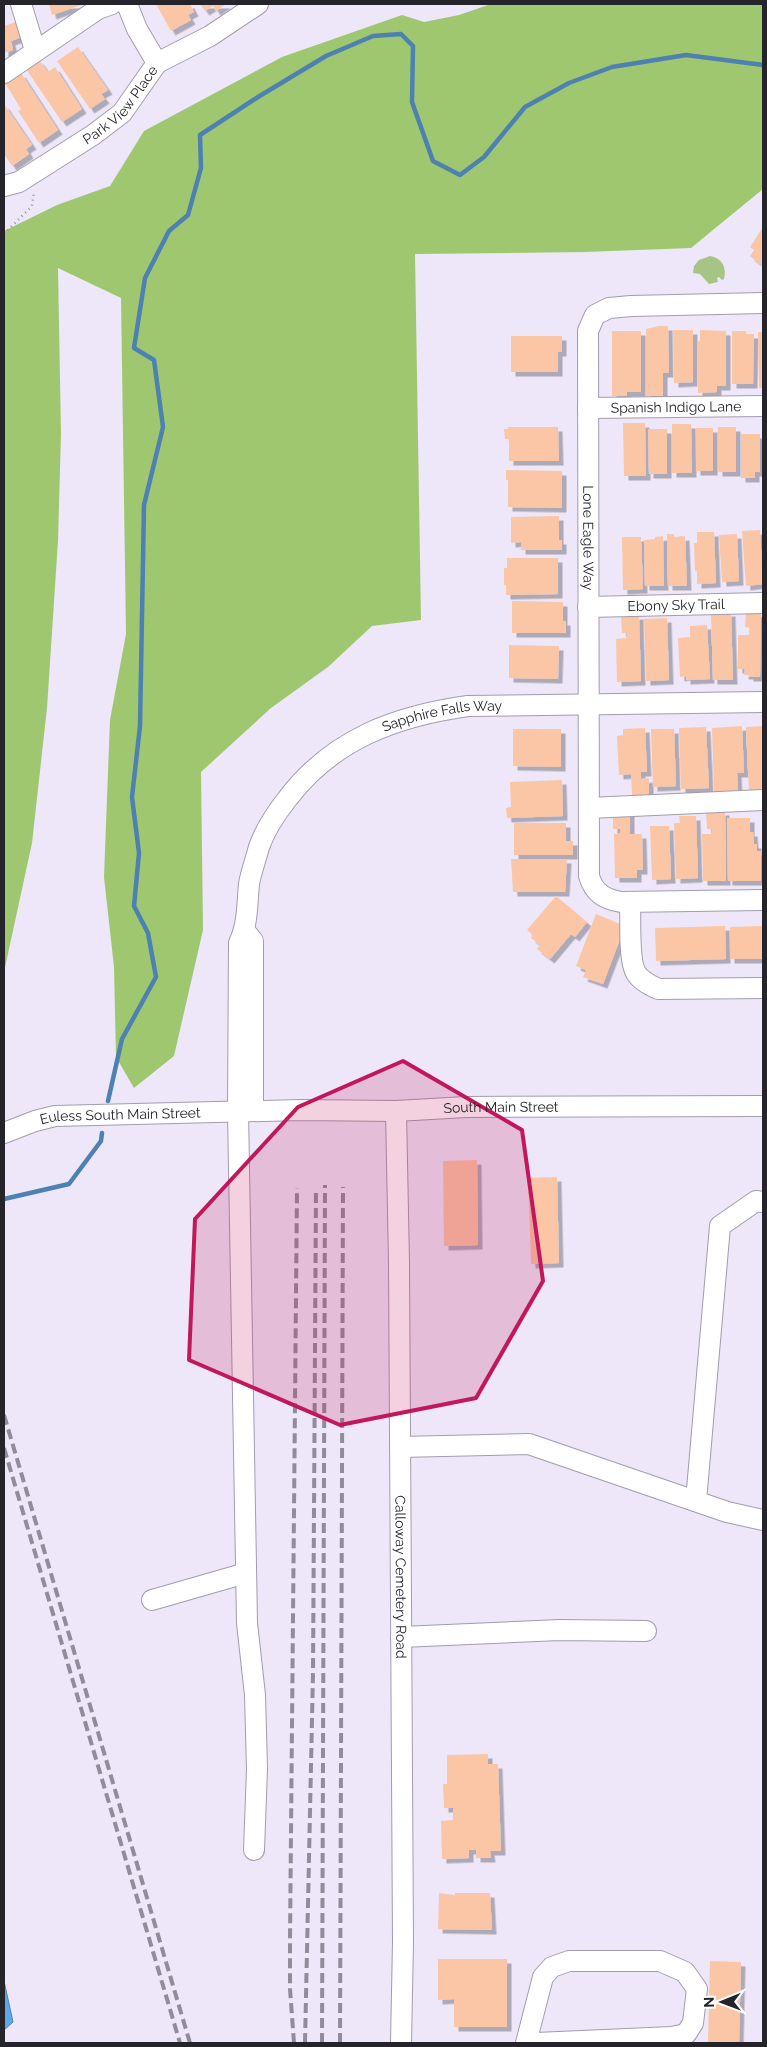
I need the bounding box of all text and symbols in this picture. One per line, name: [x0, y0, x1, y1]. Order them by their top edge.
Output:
street label: Park View Place: [80, 63, 161, 147]
street label: Spanish Indigo Lane: [611, 398, 741, 416]
street label: Lone Eagle Way: [580, 485, 596, 591]
street label: Ebony Sky Trail: [627, 596, 725, 614]
street label: Sapphire Falls Way: [380, 698, 503, 735]
street label: South Main Street: [443, 1099, 559, 1116]
street label: Euless South Main Street: [38, 1104, 201, 1127]
street label: Calloway Cemetery Road: [392, 1495, 409, 1659]
north arrow: [697, 1977, 747, 2027]
text: N: [701, 1997, 717, 2008]

